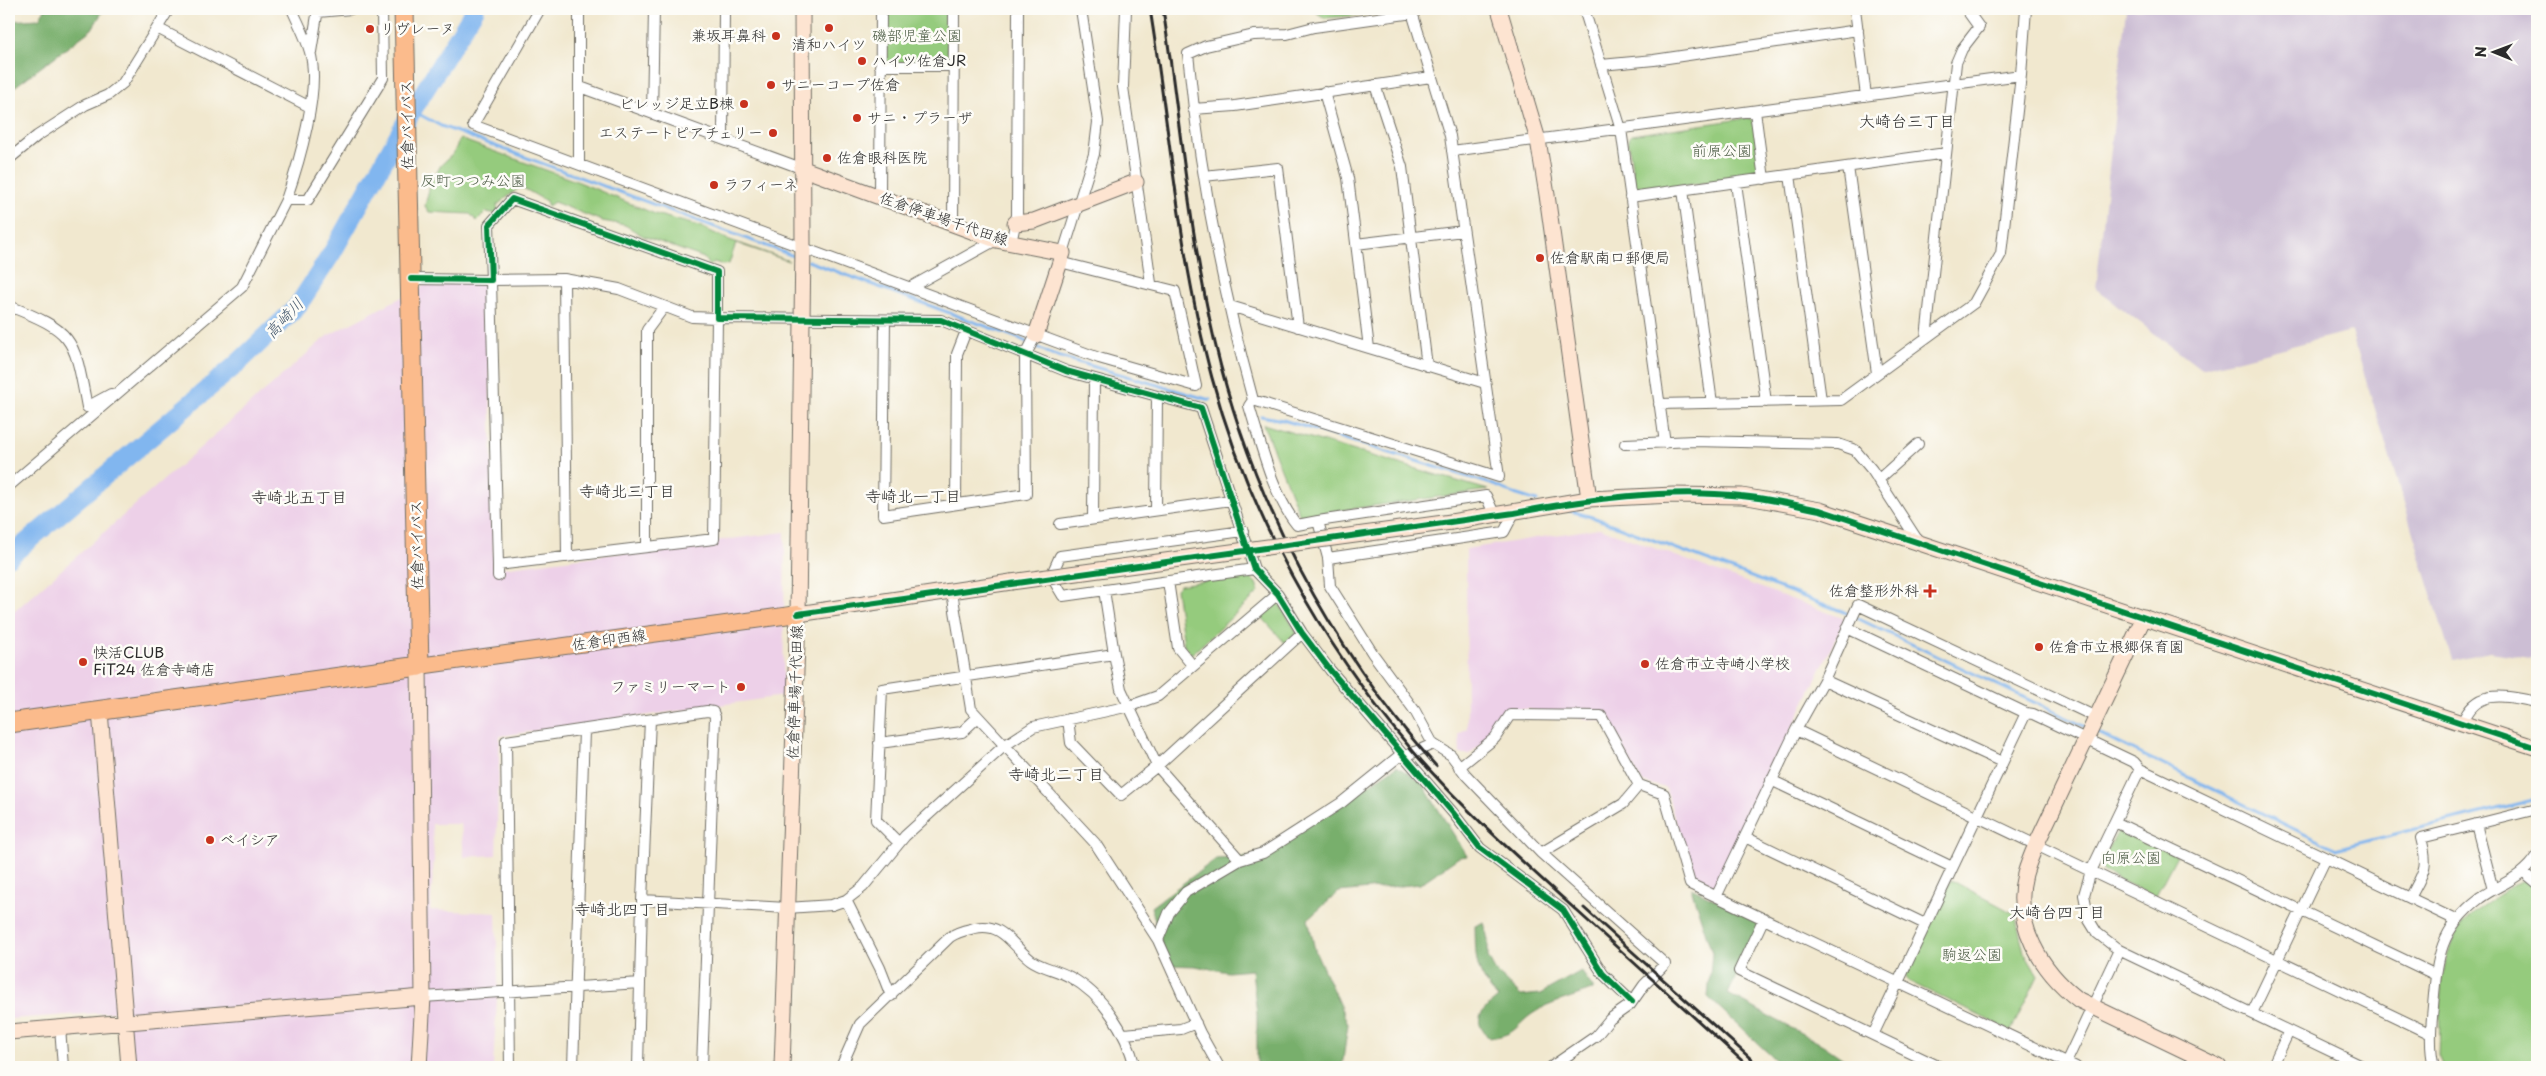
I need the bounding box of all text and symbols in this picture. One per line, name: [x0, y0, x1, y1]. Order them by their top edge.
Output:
place label: リヴレーヌ: [380, 16, 455, 39]
marker: 清和ハイツ: [823, 22, 835, 34]
marker: リヴレーヌ: [364, 23, 376, 35]
place label: 兼坂耳鼻科: [691, 23, 766, 46]
park label: 磯部児童公園: [872, 23, 962, 46]
north arrow: [2468, 28, 2518, 78]
marker: 兼坂耳鼻科: [770, 30, 782, 42]
place label: 清和ハイツ: [791, 32, 867, 55]
text: N: [2470, 46, 2491, 57]
place label: ハイツ佐倉JR: [872, 48, 966, 71]
marker: ハイツ佐倉JR: [856, 55, 868, 67]
place label: サニーコープ佐倉: [781, 72, 900, 95]
marker: サニーコープ佐倉: [765, 79, 777, 91]
street label: 佐倉バイパス: [393, 80, 418, 170]
place label: ビレッジ足立B棟: [619, 91, 734, 114]
marker: ビレッジ足立B棟: [738, 98, 750, 110]
place label: サニ・プラーザ: [867, 105, 973, 128]
district label: 大崎台三丁目: [1859, 108, 1955, 132]
marker: サニ・プラーザ: [851, 112, 863, 124]
place label: エステートピアチェリー: [599, 120, 763, 143]
marker: エステートピアチェリー: [767, 127, 779, 139]
park label: 前原公園: [1692, 138, 1752, 161]
place label: 佐倉眼科医院: [837, 145, 927, 168]
marker: 佐倉眼科医院: [821, 152, 833, 164]
park label: 反町つつみ公園: [420, 168, 526, 191]
place label: ラフィーネ: [724, 172, 798, 195]
marker: ラフィーネ: [708, 179, 720, 191]
street label: 佐倉停車場千代田線: [877, 185, 1012, 250]
place label: 佐倉駅南口郵便局: [1550, 245, 1670, 268]
marker: 佐倉駅南口郵便局: [1534, 252, 1546, 264]
water label: 高崎川: [258, 292, 308, 343]
district label: 寺崎北三丁目: [579, 478, 675, 502]
district label: 寺崎北一丁目: [865, 483, 961, 507]
district label: 寺崎北五丁目: [251, 484, 347, 508]
street label: 佐倉バイパス: [403, 500, 428, 590]
place label: 佐倉整形外科: [1829, 578, 1919, 601]
marker: 佐倉整形外科: [1923, 584, 1937, 598]
street label: 佐倉印西線: [570, 622, 648, 655]
street label: 佐倉停車場千代田線: [780, 624, 807, 760]
place label: 佐倉市立根郷保育園: [2049, 634, 2184, 657]
place label: 快活CLUB FiT24 佐倉寺崎店: [93, 640, 215, 680]
marker: 佐倉市立根郷保育園: [2033, 641, 2045, 653]
place label: 佐倉市立寺崎小学校: [1655, 651, 1790, 674]
marker: 快活CLUB FiT24 佐倉寺崎店: [77, 656, 89, 668]
marker: 佐倉市立寺崎小学校: [1639, 658, 1651, 670]
place label: ファミリーマート: [611, 674, 731, 697]
marker: ファミリーマート: [735, 681, 747, 693]
district label: 寺崎北二丁目: [1008, 761, 1104, 785]
place label: ベイシア: [220, 827, 280, 850]
marker: ベイシア: [204, 834, 216, 846]
park label: 向原公園: [2101, 845, 2161, 868]
district label: 寺崎北四丁目: [574, 896, 670, 920]
district label: 大崎台四丁目: [2009, 899, 2105, 923]
park label: 駒返公園: [1942, 942, 2002, 965]

